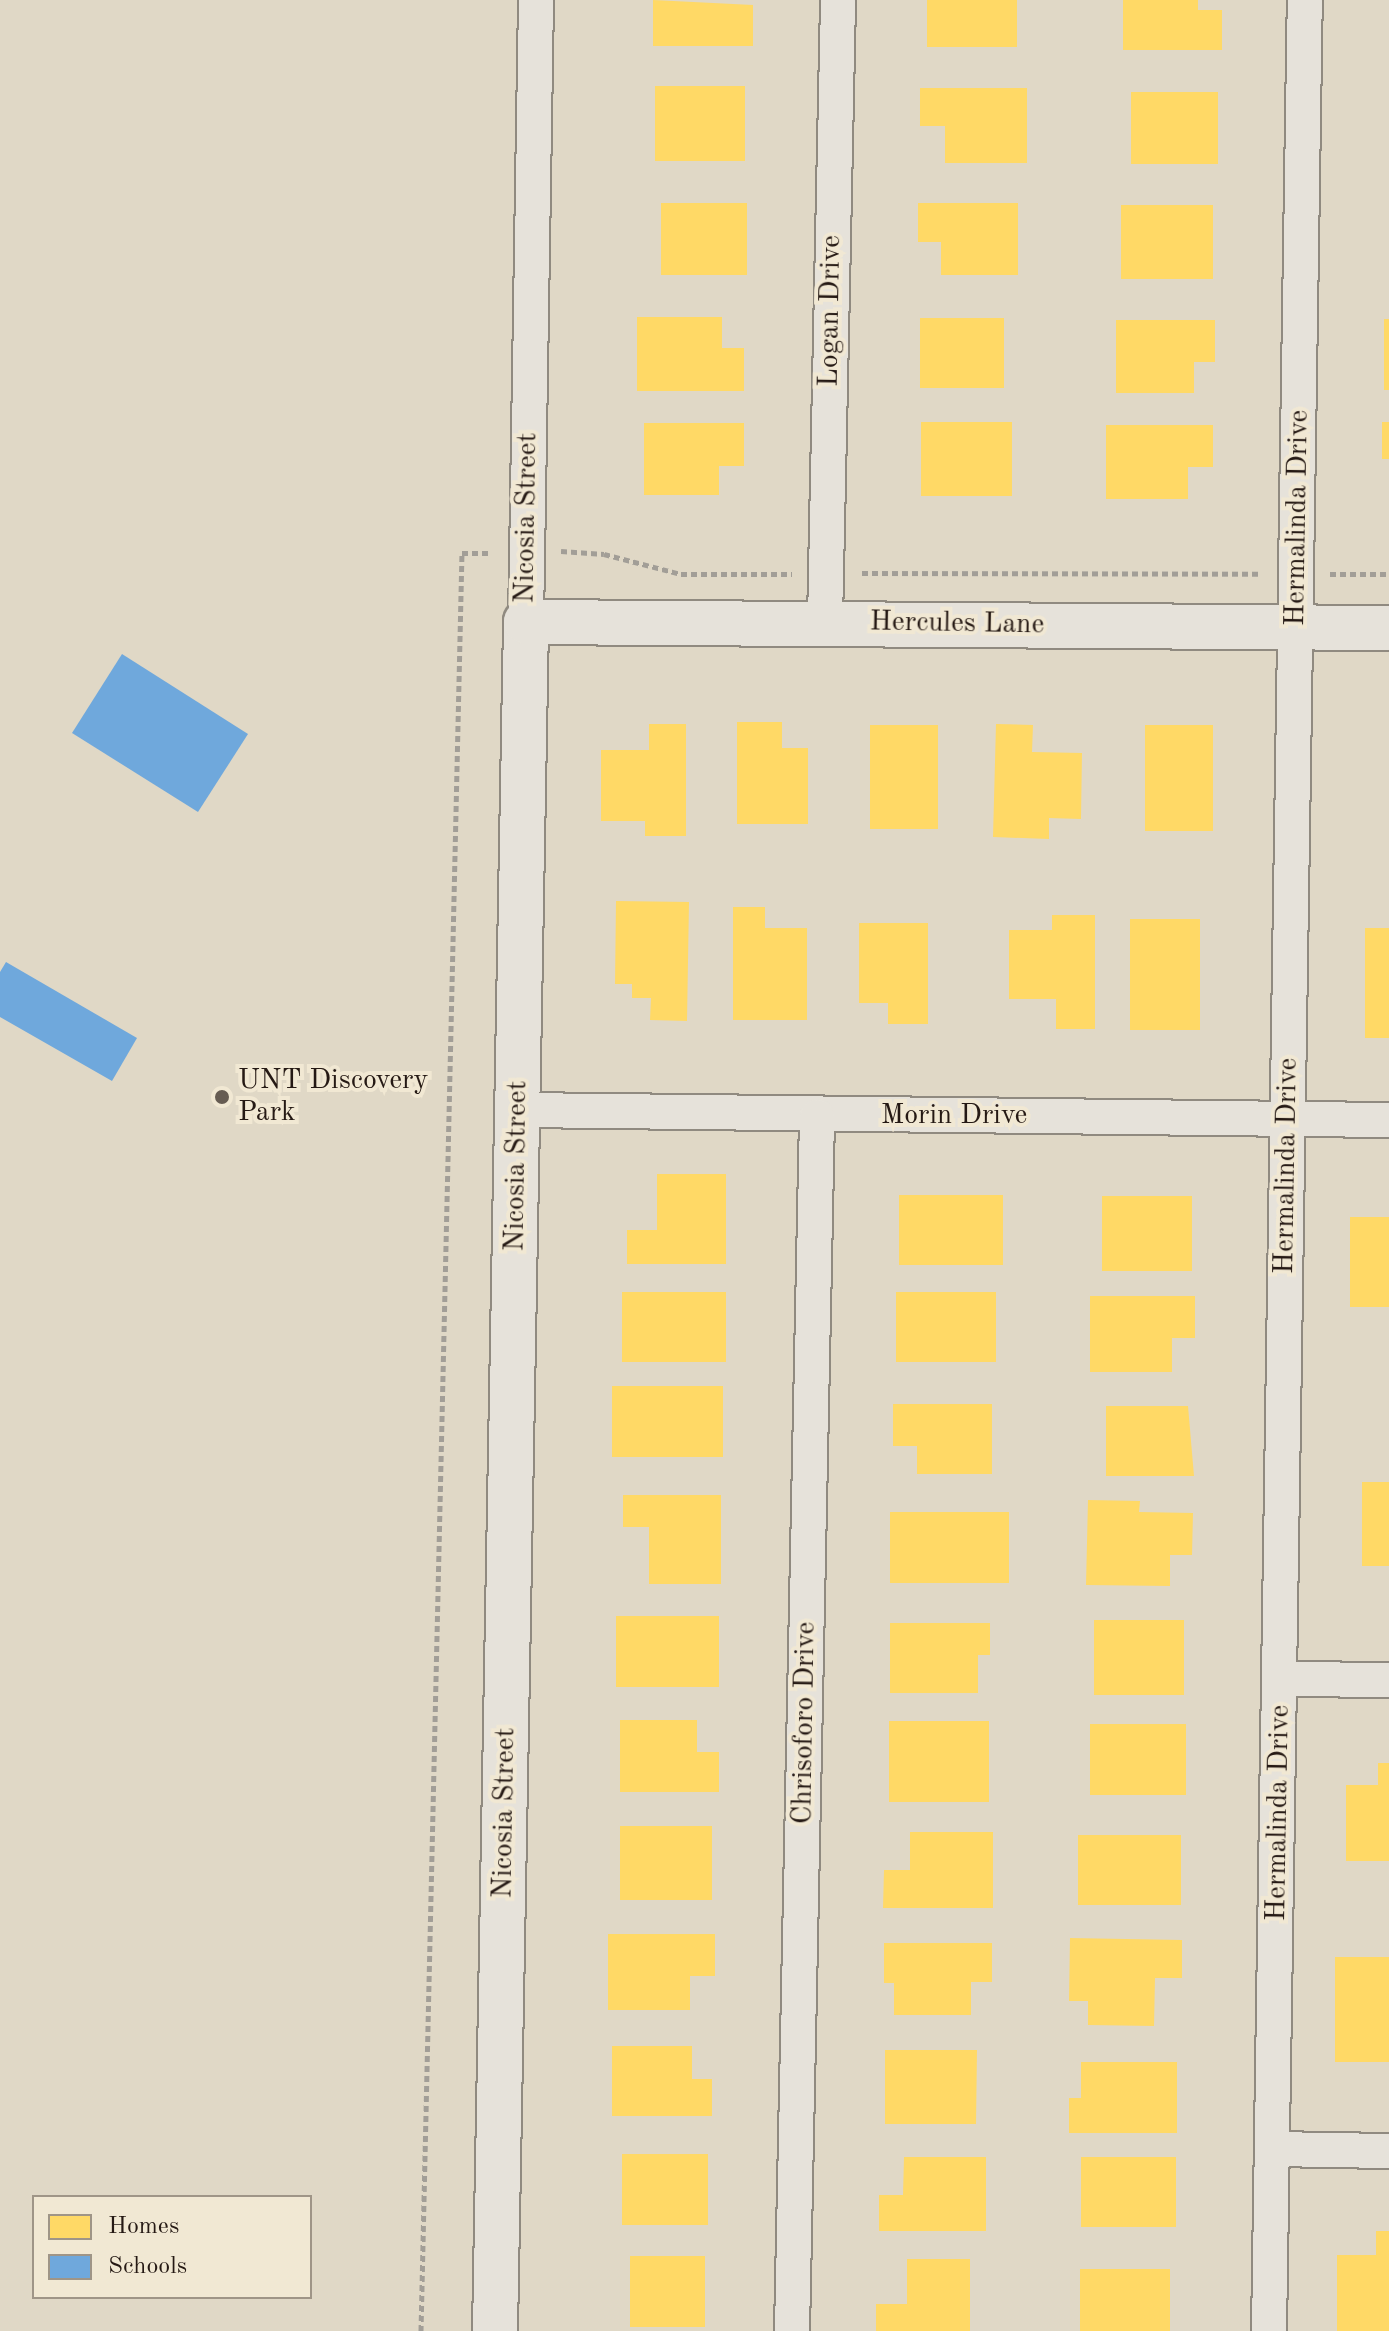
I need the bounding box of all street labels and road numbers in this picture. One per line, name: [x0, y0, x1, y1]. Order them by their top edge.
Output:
street label: Logan Drive: [813, 235, 849, 387]
street label: Hermalinda Drive: [1279, 410, 1317, 626]
street label: Nicosia Street: [509, 432, 545, 604]
street label: Hercules Lane: [869, 606, 1045, 642]
street label: Hermalinda Drive: [1268, 1058, 1306, 1274]
street label: Nicosia Street: [499, 1080, 535, 1252]
street label: Morin Drive: [881, 1099, 1027, 1133]
street label: Chrisoforo Drive: [786, 1621, 824, 1825]
street label: Hermalinda Drive: [1260, 1705, 1298, 1921]
street label: Nicosia Street: [487, 1727, 523, 1899]

